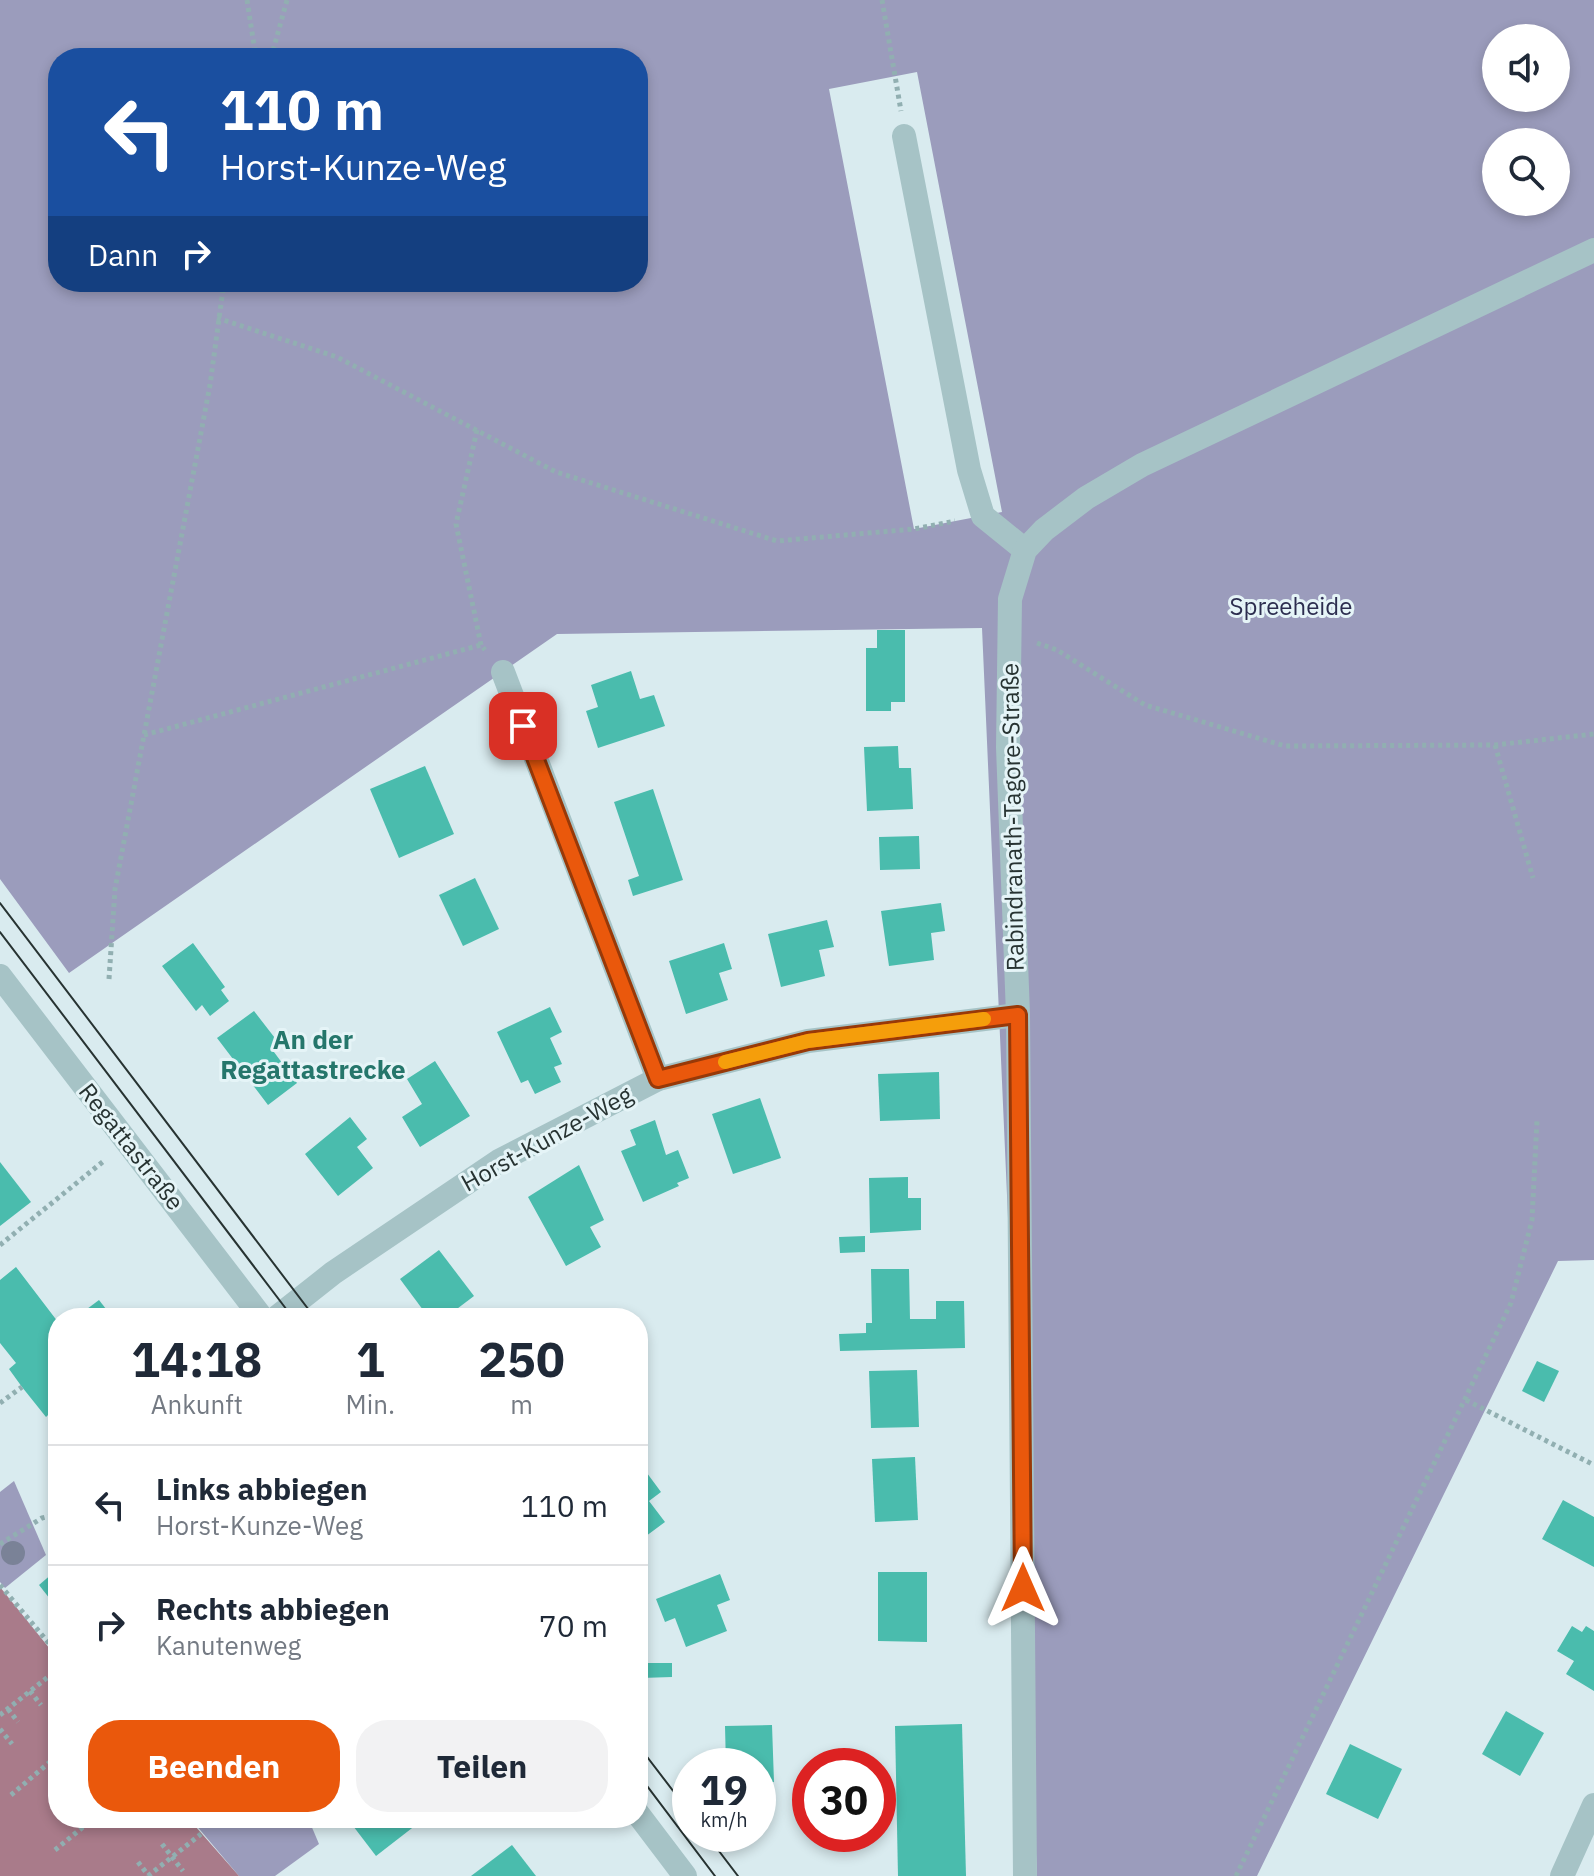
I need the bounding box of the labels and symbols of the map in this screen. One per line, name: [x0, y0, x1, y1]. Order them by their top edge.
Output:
park label: Spreeheide: [1230, 590, 1352, 622]
street label: Rabindranath-Tagore-Straße: [993, 663, 1031, 971]
pin: [489, 692, 557, 760]
district label: An der Regattastrecke: [220, 1022, 406, 1086]
street label: Regattastraße: [72, 1076, 192, 1217]
street label: Horst-Kunze-Weg: [455, 1078, 638, 1198]
position arrow: [981, 1546, 1065, 1630]
speed limit sign: 30: [792, 1748, 896, 1852]

